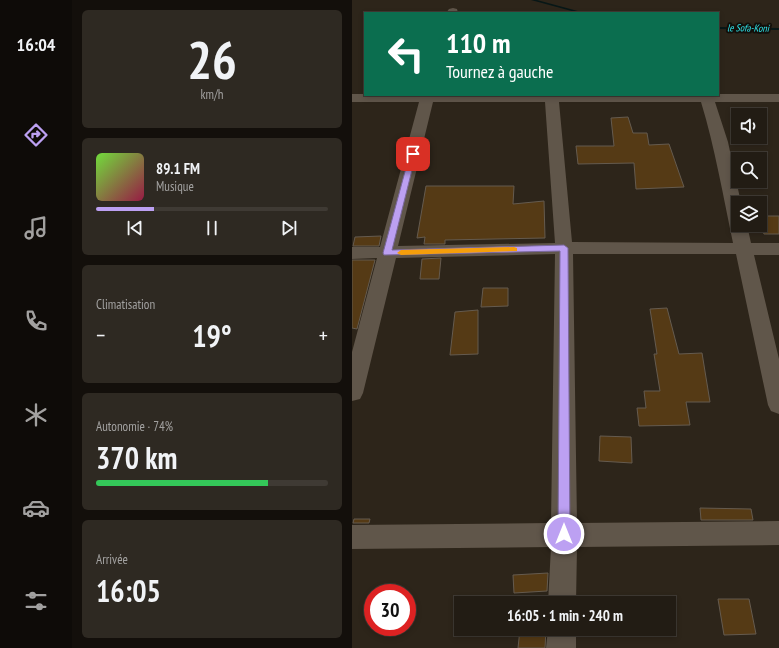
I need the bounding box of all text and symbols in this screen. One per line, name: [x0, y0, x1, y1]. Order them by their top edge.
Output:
water label: le Sofa-Koni: [727, 21, 771, 35]
text: 110 m: [446, 24, 510, 61]
text: 26: [187, 26, 237, 93]
icon: left: [380, 28, 432, 80]
text: 16:04: [17, 33, 55, 56]
text: Tournez à gauche: [446, 60, 553, 83]
text: km/h: [200, 86, 224, 103]
map controls: [731, 108, 767, 232]
button: sound: [731, 108, 767, 144]
icon: directions: [22, 121, 50, 149]
pin: [396, 137, 430, 171]
icon: arrive: [402, 143, 424, 165]
button: search: [731, 152, 767, 188]
text: 89.1 FM: [156, 159, 200, 178]
text: Musique: [156, 178, 194, 195]
button: layers: [731, 196, 767, 232]
icon: music: [22, 214, 50, 242]
icon: previous: [124, 217, 146, 239]
icon: pause: [201, 217, 223, 239]
icon: next: [278, 217, 300, 239]
text: Climatisation: [96, 296, 155, 313]
icon: phone: [22, 307, 50, 335]
text: 19°: [192, 316, 232, 355]
text: −: [96, 321, 105, 349]
text: +: [319, 321, 328, 349]
icon: climate: [22, 401, 50, 429]
text: Autonomie · 74%: [96, 418, 173, 435]
text: 370 km: [96, 438, 177, 477]
icon: car: [22, 494, 50, 522]
position arrow: [543, 513, 585, 555]
text: Arrivée: [96, 551, 128, 568]
text: 16:05: [96, 571, 161, 610]
speed limit sign: 30: [364, 584, 416, 636]
icon: filters: [22, 587, 50, 615]
text: 16:05 · 1 min · 240 m: [507, 606, 623, 625]

